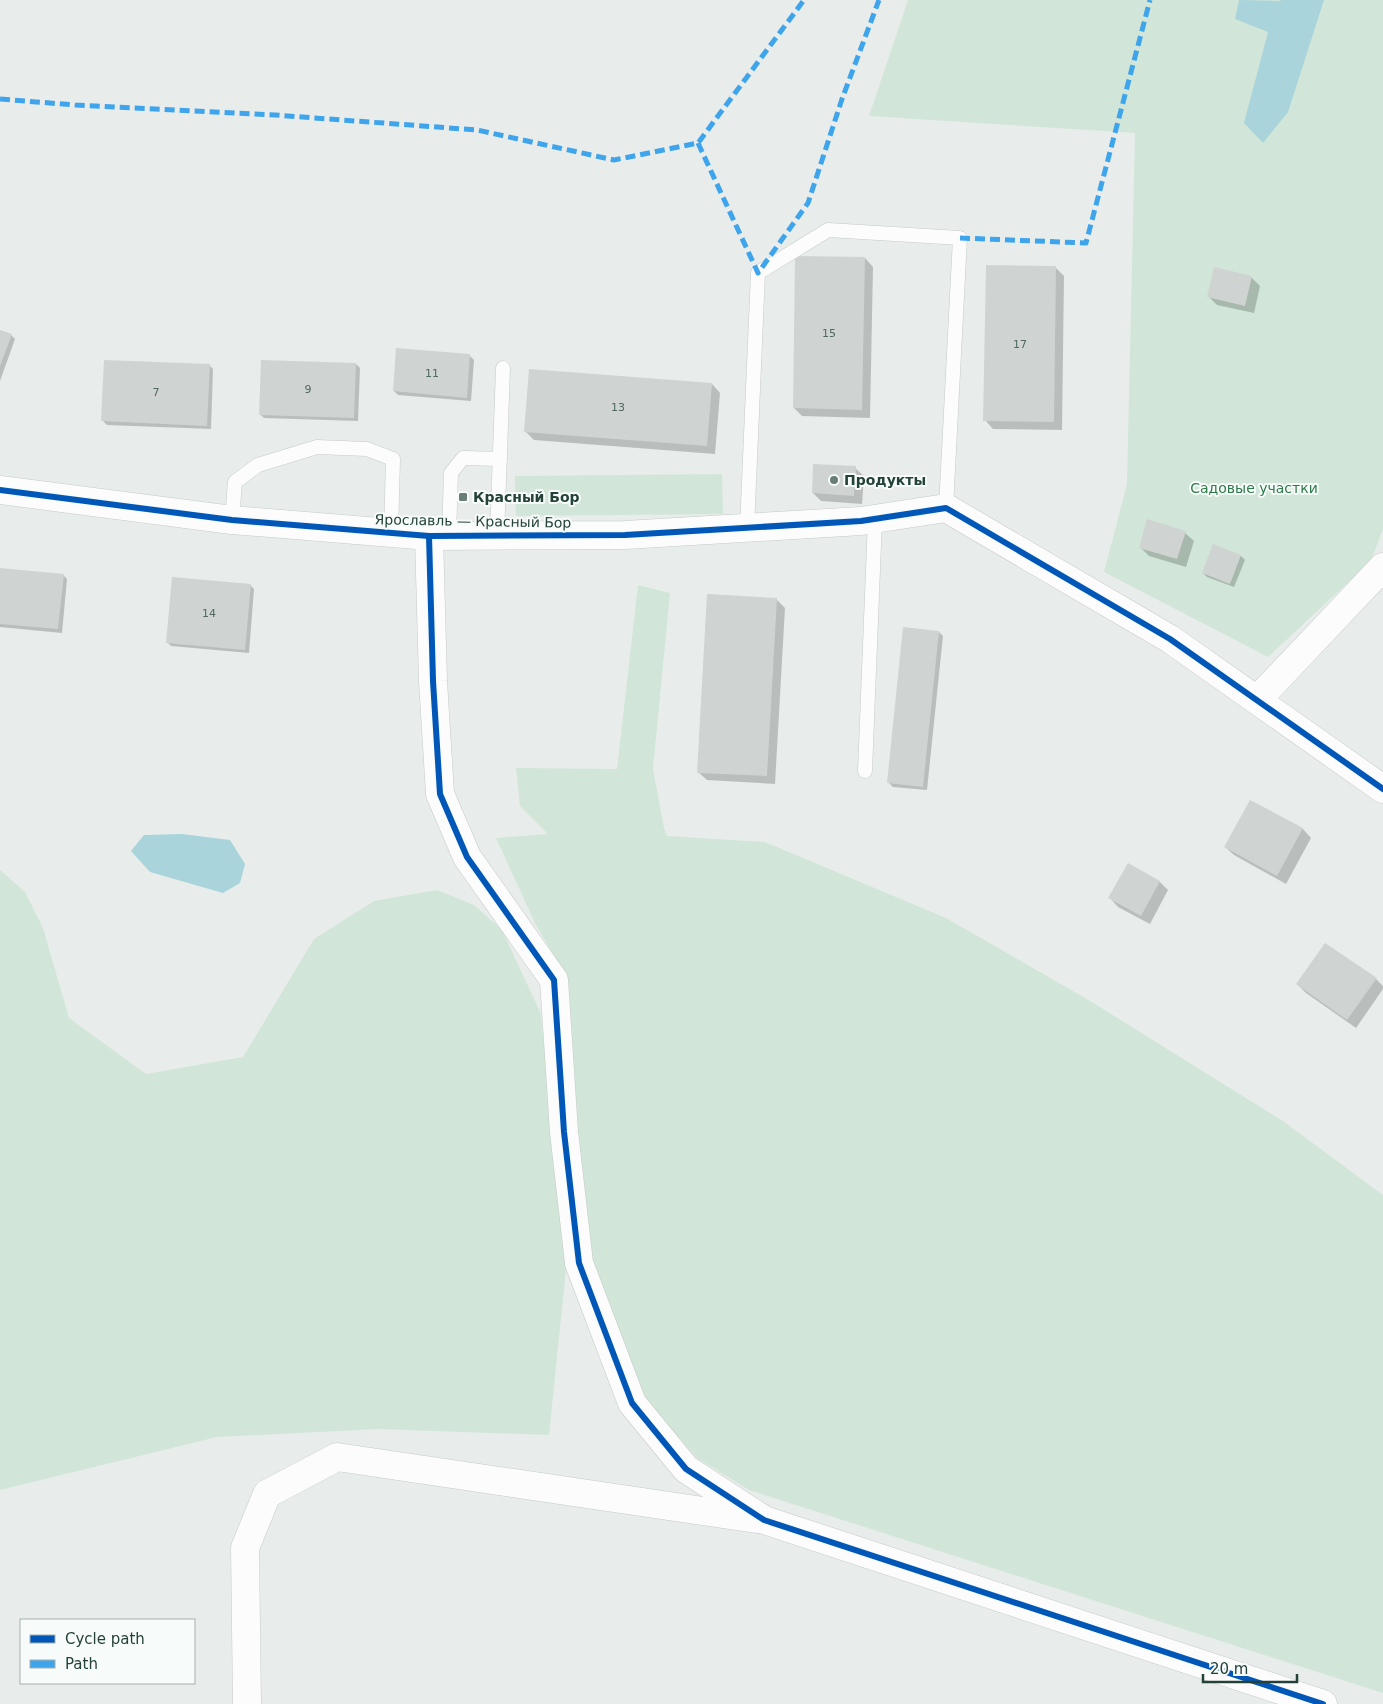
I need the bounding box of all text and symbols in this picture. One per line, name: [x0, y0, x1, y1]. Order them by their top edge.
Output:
house number: 15: [822, 327, 836, 340]
house number: 17: [1013, 338, 1027, 351]
house number: 11: [425, 367, 439, 380]
house number: 9: [305, 383, 312, 396]
house number: 7: [153, 386, 160, 399]
house number: 13: [611, 401, 625, 414]
place label: Продукты: [844, 472, 926, 488]
marker: Продукты: [828, 474, 840, 486]
park label: Садовые участки: [1190, 480, 1318, 496]
place label: Красный Бор: [473, 489, 580, 505]
marker: Красный Бор: [457, 491, 469, 503]
street label: Ярославль — Красный Бор: [375, 511, 572, 531]
house number: 14: [202, 607, 216, 620]
legend: [20, 1619, 195, 1684]
text: Cycle path: [65, 1630, 145, 1648]
scale bar: [1203, 1652, 1297, 1684]
text: Path: [65, 1655, 98, 1673]
text: 20 m: [1210, 1660, 1248, 1678]

